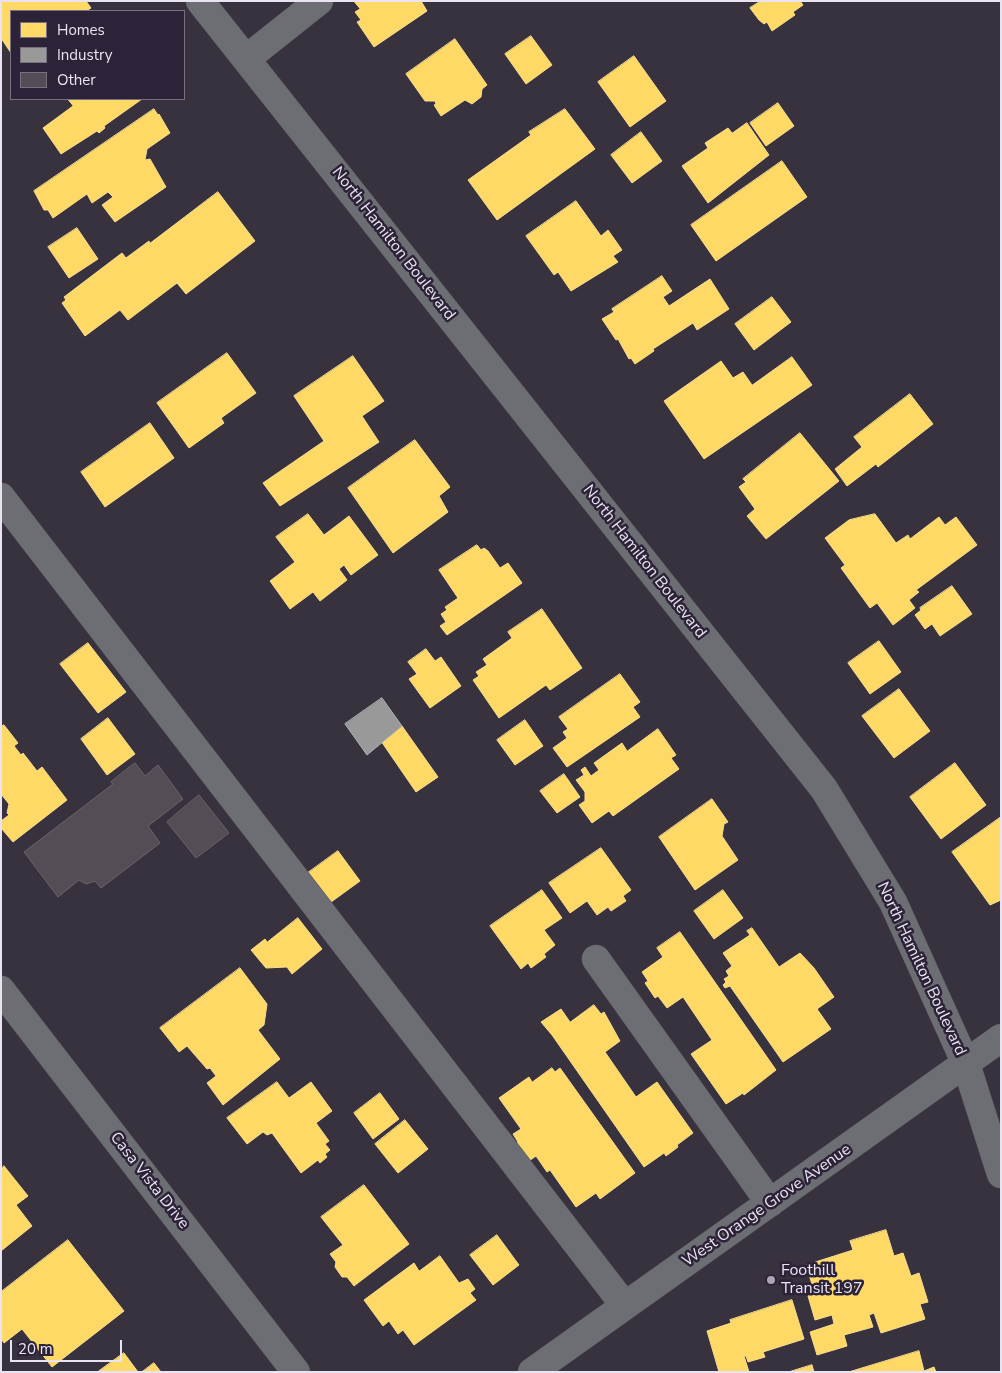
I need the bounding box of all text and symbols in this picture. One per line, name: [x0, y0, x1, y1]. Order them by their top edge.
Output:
legend: [10, 10, 185, 100]
text: Homes: [57, 20, 105, 40]
text: Industry: [57, 45, 112, 65]
text: Other: [57, 70, 96, 90]
street label: North Hamilton Boulevard: [327, 164, 459, 324]
street label: North Hamilton Boulevard: [578, 482, 710, 642]
street label: North Hamilton Boulevard: [872, 879, 970, 1059]
street label: Casa Vista Drive: [105, 1129, 193, 1233]
street label: West Orange Grove Avenue: [679, 1140, 855, 1272]
place label: Foothill Transit 197: [781, 1261, 863, 1299]
marker: Foothill Transit 197: [765, 1274, 777, 1286]
scale bar: [12, 1330, 125, 1362]
text: 20 m: [18, 1339, 53, 1359]

